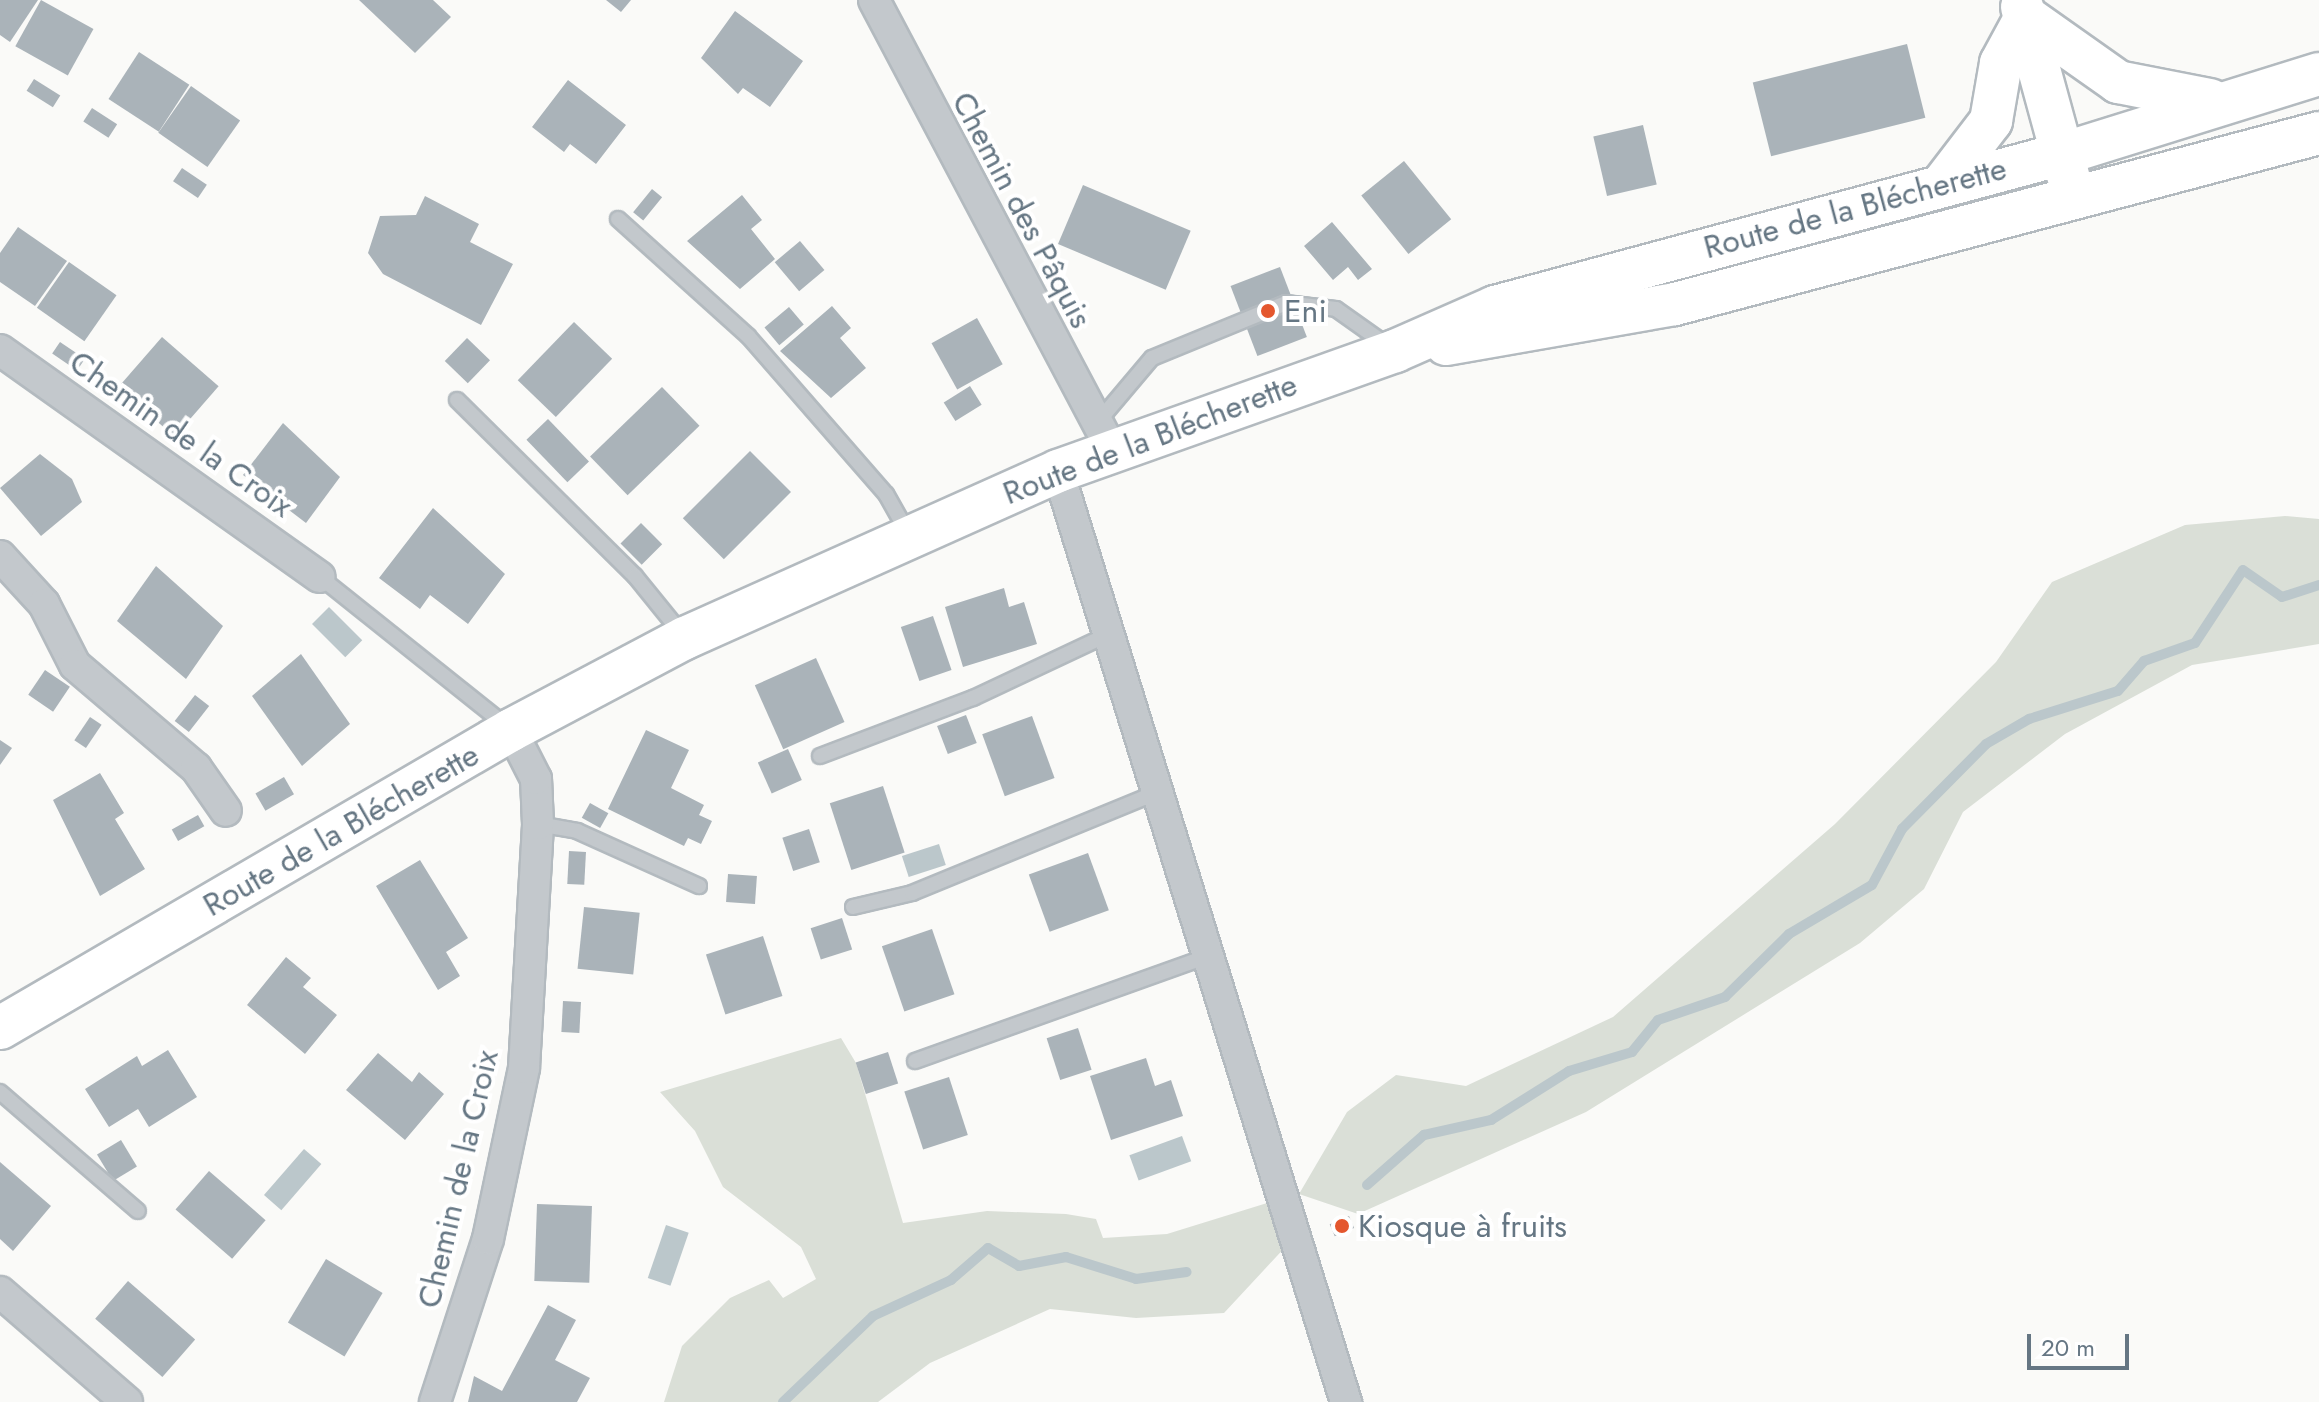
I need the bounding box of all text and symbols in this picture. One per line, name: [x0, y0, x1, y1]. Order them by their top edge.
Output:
street label: Chemin des Pâquis: [944, 86, 1100, 334]
street label: Route de la Blécherette: [1699, 149, 2011, 267]
place label: Eni: [1284, 292, 1327, 330]
marker: Eni: [1259, 302, 1277, 320]
street label: Chemin de la Croix: [62, 343, 300, 525]
street label: Route de la Blécherette: [998, 365, 1302, 513]
street label: Route de la Blécherette: [196, 735, 486, 925]
street label: Chemin de la Croix: [410, 1046, 506, 1312]
place label: Kiosque à fruits: [1358, 1207, 1567, 1245]
marker: Kiosque à fruits: [1333, 1217, 1351, 1235]
scale bar: [2031, 1318, 2133, 1368]
text: 20 m: [2041, 1330, 2095, 1365]

